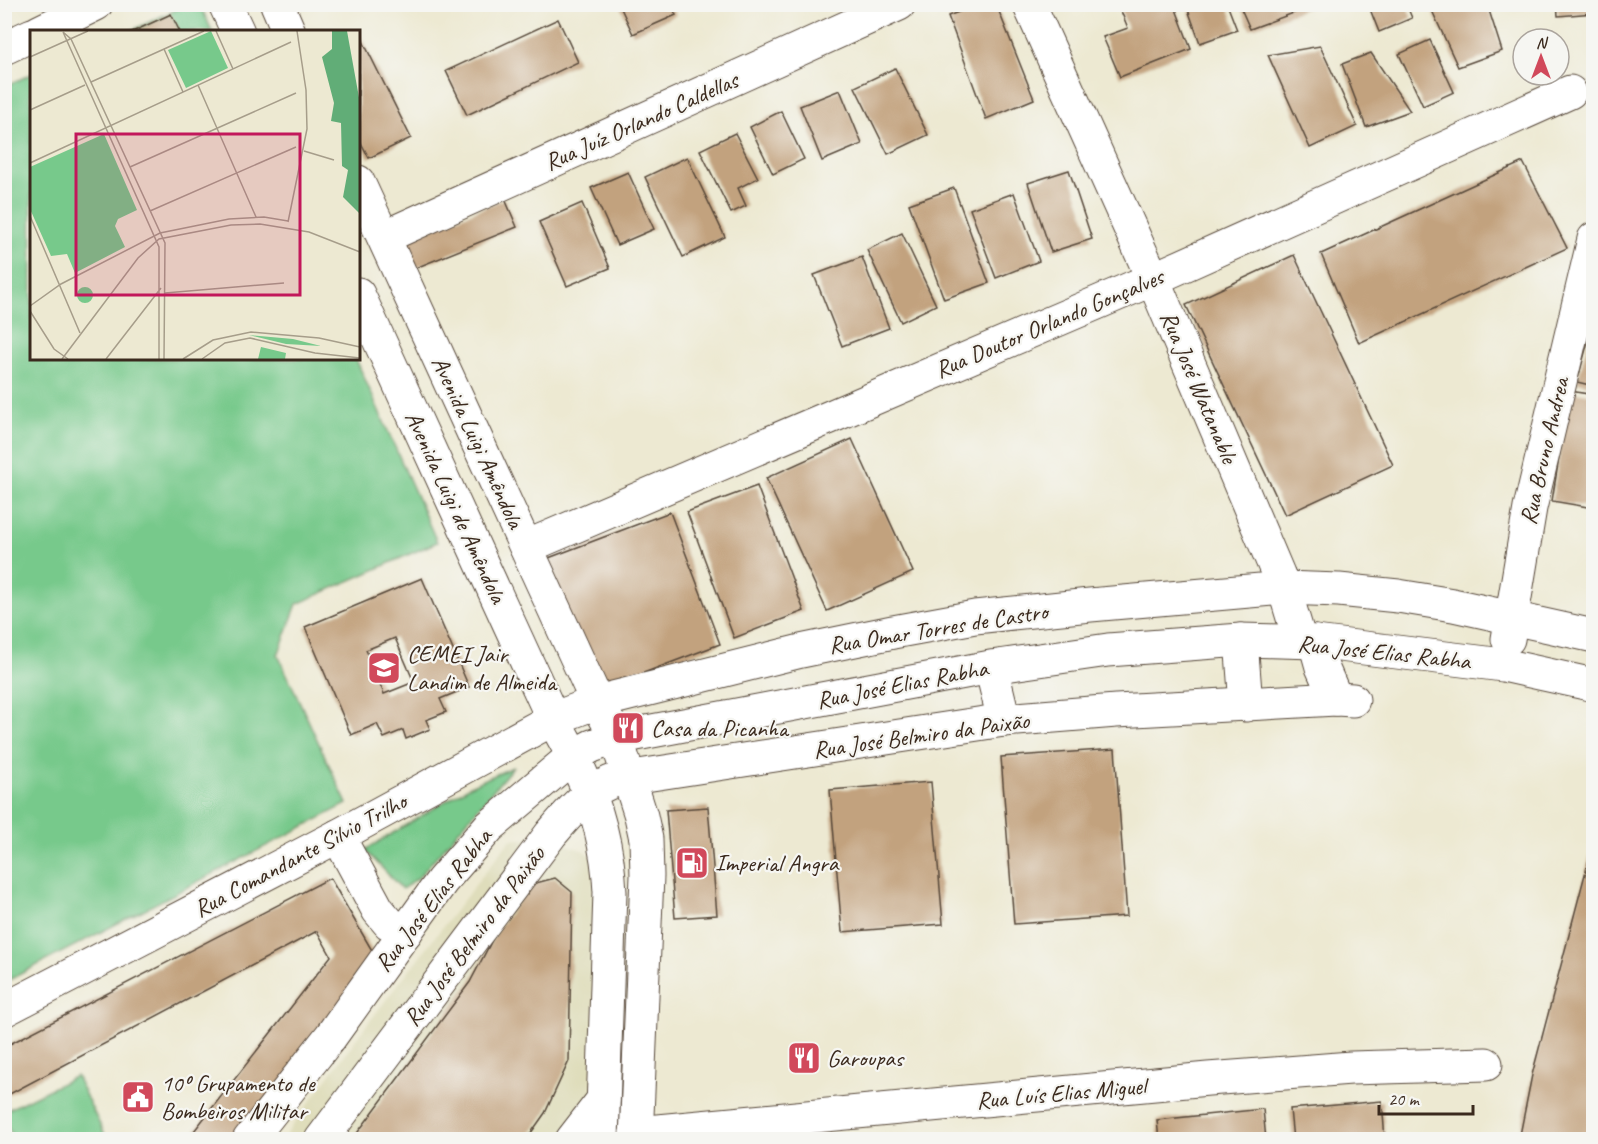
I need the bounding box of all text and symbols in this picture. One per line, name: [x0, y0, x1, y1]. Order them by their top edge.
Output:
north arrow: [1511, 27, 1571, 87]
inset map: [30, 30, 360, 360]
text: N: [1536, 33, 1549, 53]
street label: Rua Juíz Orlando Caldellas: [540, 64, 745, 177]
street label: Rua Doutor Orlando Gonçalves: [930, 261, 1170, 385]
street label: Rua José Watanable: [1153, 306, 1245, 470]
street label: Avenida Luigi Amêndola: [425, 351, 532, 534]
street label: Rua Bruno Andrea: [1513, 372, 1576, 527]
street label: Avenida Luigi de Amêndola: [398, 406, 514, 609]
street label: Rua Omar Torres de Castro: [826, 595, 1052, 660]
street label: Rua José Elias Rabha: [1296, 628, 1473, 676]
place label: CEMEI Jair Landim de Almeida: [407, 639, 558, 697]
school or university icon: CEMEI Jair Landim de Almeida: [366, 650, 402, 686]
street label: Rua José Elias Rabha: [814, 652, 991, 715]
street label: Rua José Belmiro da Paixão: [811, 705, 1032, 765]
restaurant icon: Casa da Picanha: [610, 710, 646, 746]
place label: Casa da Picanha: [651, 713, 790, 743]
street label: Rua Comandante Silvio Trilho: [188, 785, 414, 924]
street label: Rua José Elias Rabha: [368, 821, 499, 978]
street label: Rua José Belmiro da Paixão: [397, 839, 552, 1032]
fuel station icon: Imperial Angra: [674, 845, 710, 881]
place label: Imperial Angra: [715, 848, 840, 878]
restaurant icon: Garoupas: [786, 1040, 822, 1076]
place label: Garoupas: [827, 1043, 905, 1073]
place label: 10º Grupamento de Bombeiros Militar: [161, 1068, 317, 1126]
street label: Rua Luís Elias Miguel: [975, 1070, 1151, 1115]
scale bar: [1379, 1078, 1474, 1116]
public building icon: 10º Grupamento de Bombeiros Militar: [120, 1079, 156, 1115]
text: 20 m: [1388, 1088, 1421, 1110]

